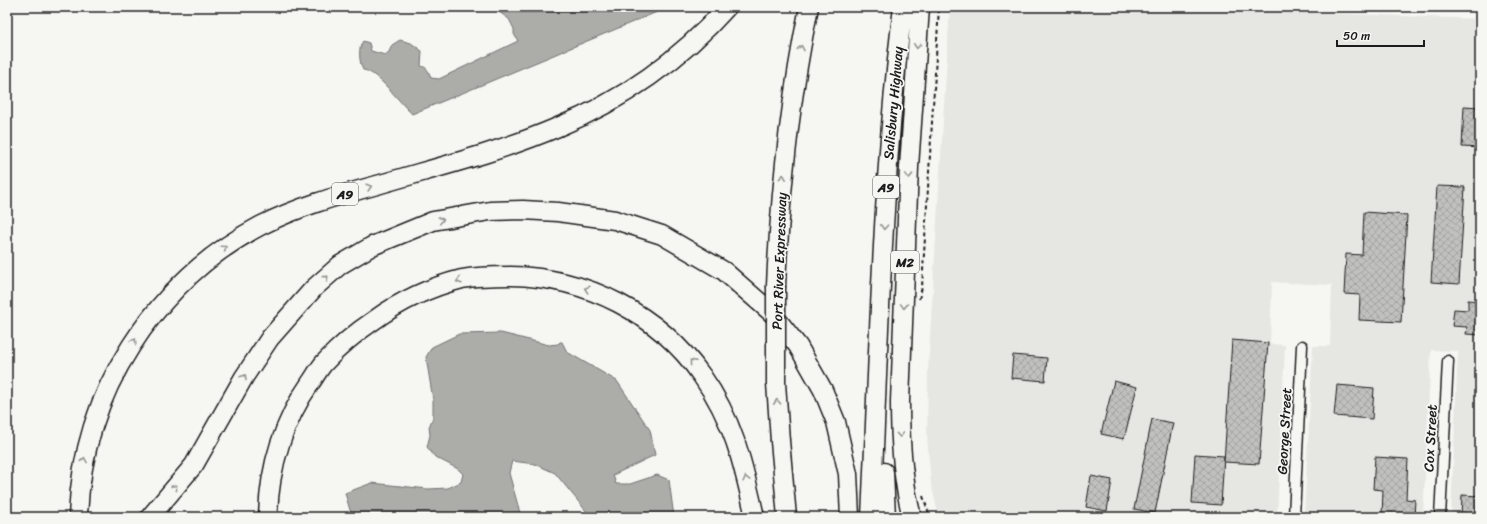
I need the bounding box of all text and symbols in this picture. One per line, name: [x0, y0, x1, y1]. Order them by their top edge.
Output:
scale bar: [1337, 22, 1424, 48]
text: 50 m: [1343, 25, 1370, 47]
one-way arrow: [913, 43, 922, 49]
street label: Salisbury Highway: [876, 44, 911, 161]
one-way arrow: [796, 45, 804, 52]
one-way arrow: [904, 173, 913, 179]
one-way arrow: [778, 174, 787, 180]
road number: A9: [873, 176, 899, 198]
road number: A9: [332, 183, 358, 205]
one-way arrow: [365, 183, 372, 192]
street label: Port River Expressway: [765, 191, 794, 330]
one-way arrow: [438, 216, 445, 224]
one-way arrow: [880, 224, 888, 230]
one-way arrow: [220, 245, 227, 253]
road number: M2: [891, 251, 919, 273]
one-way arrow: [322, 275, 329, 282]
one-way arrow: [455, 276, 462, 285]
one-way arrow: [583, 285, 590, 294]
one-way arrow: [899, 303, 908, 309]
one-way arrow: [129, 338, 137, 345]
one-way arrow: [689, 360, 696, 367]
one-way arrow: [239, 374, 247, 381]
street label: George Street: [1270, 387, 1299, 475]
one-way arrow: [773, 399, 781, 405]
street label: Cox Street: [1416, 404, 1445, 472]
one-way arrow: [896, 432, 905, 438]
one-way arrow: [80, 457, 88, 464]
one-way arrow: [742, 476, 750, 482]
one-way arrow: [171, 485, 178, 492]

